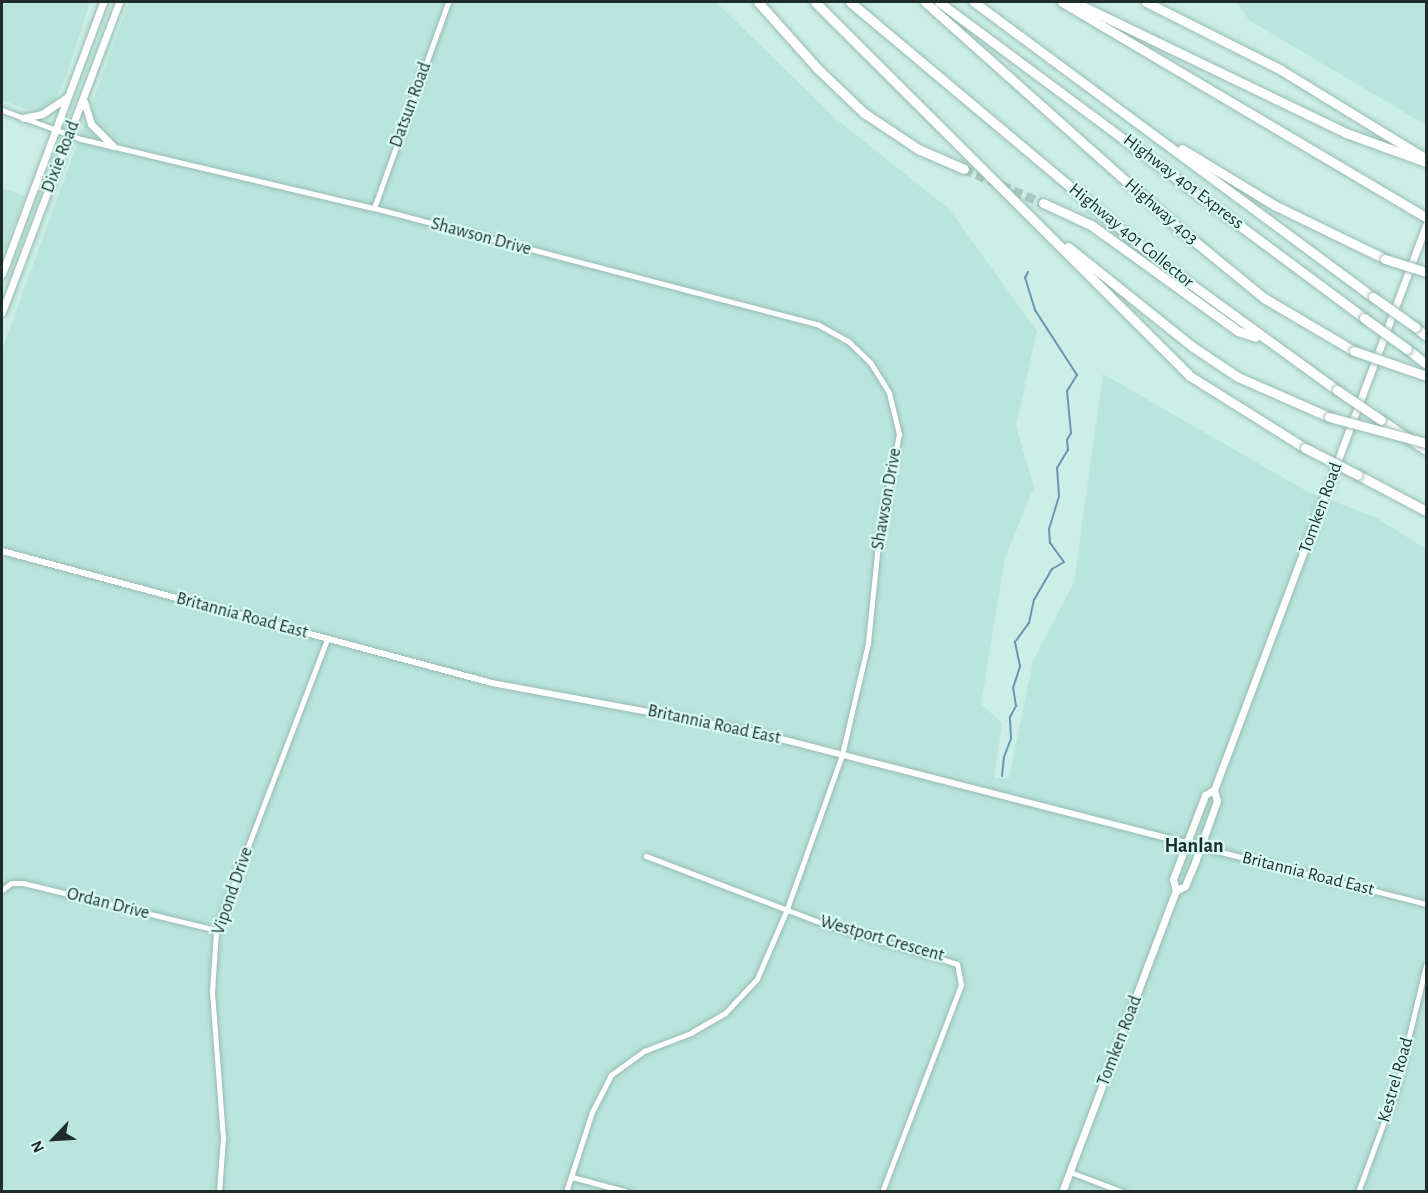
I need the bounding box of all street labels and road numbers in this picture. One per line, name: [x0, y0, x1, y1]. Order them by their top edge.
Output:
street label: Datsun Road: [386, 59, 436, 151]
street label: Dixie Road: [37, 118, 85, 196]
street label: Highway 401 Express: [1118, 130, 1248, 234]
street label: Highway 403: [1120, 174, 1202, 250]
street label: Highway 401 Collector: [1064, 179, 1198, 293]
street label: Shawson Drive: [429, 213, 533, 261]
street label: Shawson Drive: [867, 446, 907, 552]
street label: Tomken Road: [1295, 460, 1347, 556]
street label: Britannia Road East: [174, 588, 310, 644]
street label: Britannia Road East: [646, 700, 782, 750]
street label: Vipond Drive: [208, 844, 258, 938]
street label: Britannia Road East: [1240, 847, 1376, 901]
street label: Ordan Drive: [64, 883, 152, 925]
street label: Westport Crescent: [817, 911, 947, 967]
street label: Tomken Road: [1093, 993, 1147, 1089]
street label: Kestrel Road: [1374, 1035, 1418, 1125]

